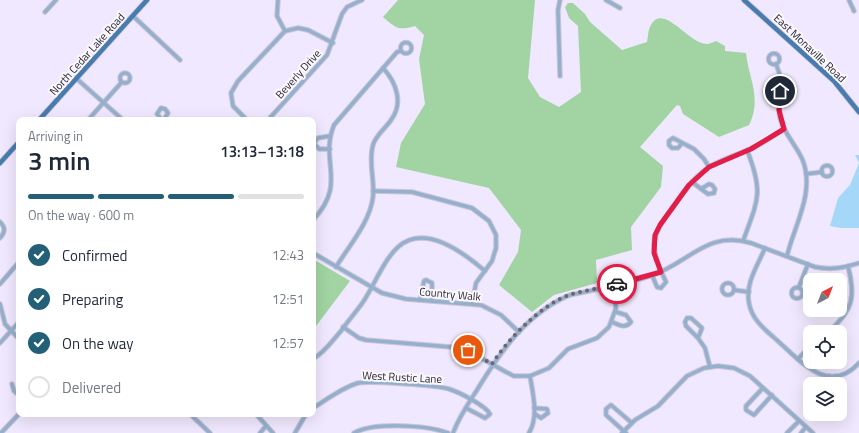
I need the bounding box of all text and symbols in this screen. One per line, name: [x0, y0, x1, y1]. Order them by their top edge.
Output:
street label: North Cedar Lake Road: [46, 9, 128, 99]
street label: East Monaville Road: [770, 10, 850, 86]
street label: Beverly Drive: [272, 46, 325, 102]
pin: [763, 74, 797, 108]
icon: home: [769, 80, 791, 102]
text: Arriving in: [28, 126, 83, 146]
text: 13:13–13:18: [220, 140, 304, 163]
text: 3 min: [28, 141, 91, 180]
text: On the way · 600 m: [28, 205, 134, 225]
icon: check: [28, 244, 50, 266]
text: Confirmed: [62, 244, 127, 267]
text: 12:43: [272, 245, 304, 265]
courier: [597, 264, 637, 304]
icon: car: [606, 273, 628, 295]
north arrow: [803, 273, 847, 317]
map controls: [803, 273, 847, 421]
street label: Country Walk: [419, 283, 482, 305]
icon: check: [28, 288, 50, 310]
text: Preparing: [62, 288, 123, 311]
text: 12:51: [272, 289, 304, 309]
button: locate: [803, 325, 847, 369]
icon: check: [28, 332, 50, 354]
text: On the way: [62, 332, 134, 355]
text: 12:57: [272, 333, 304, 353]
pin: [451, 333, 485, 367]
icon: bag: [457, 339, 479, 361]
street label: West Rustic Lane: [362, 367, 443, 387]
text: Delivered: [62, 376, 121, 399]
button: layers: [803, 377, 847, 421]

